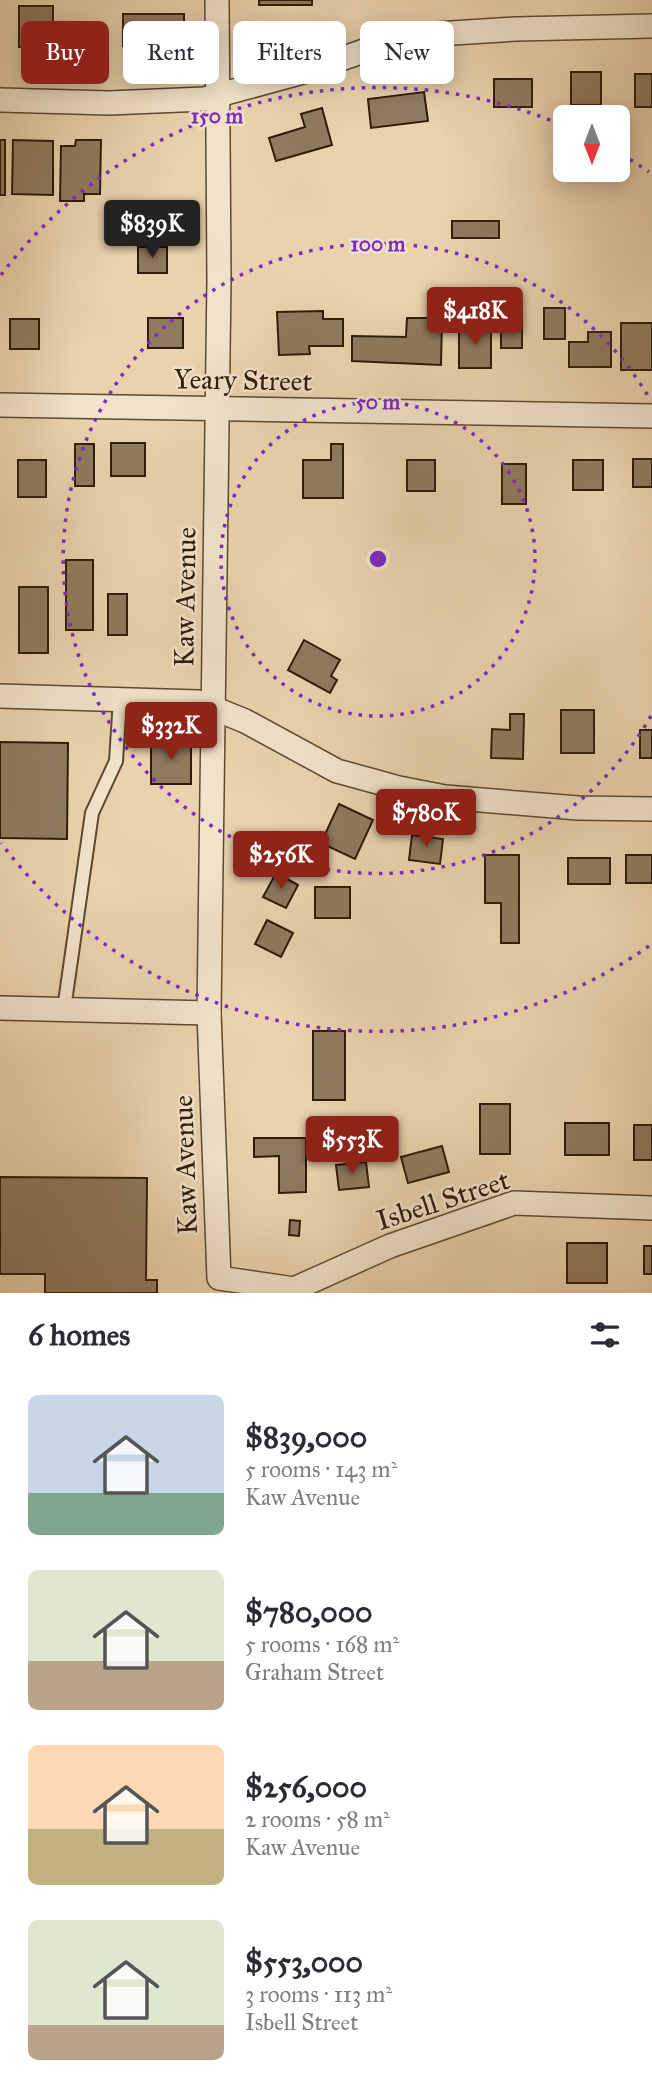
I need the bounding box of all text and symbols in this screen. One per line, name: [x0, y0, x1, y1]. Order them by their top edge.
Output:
chip: Buy: [21, 21, 109, 84]
chip: Rent: [123, 21, 219, 84]
chip: Filters: [233, 21, 346, 84]
chip: New: [360, 21, 454, 84]
text: 150 m: [191, 103, 243, 129]
north arrow: [553, 105, 630, 182]
map controls: [553, 105, 630, 182]
pin: $839K: [103, 201, 201, 260]
text: $839K: [120, 209, 184, 237]
text: 100 m: [351, 231, 406, 257]
pin: $418K: [426, 288, 524, 347]
text: $418K: [443, 296, 507, 324]
street label: Yeary Street: [173, 361, 313, 399]
text: 50 m: [356, 389, 400, 415]
street label: Kaw Avenue: [166, 527, 204, 667]
centre of rings: [366, 547, 390, 571]
pin: $332K: [122, 702, 220, 762]
text: $332K: [141, 711, 201, 739]
pin: $780K: [377, 790, 475, 849]
text: $780K: [392, 798, 460, 826]
pin: $256K: [232, 832, 330, 891]
text: $256K: [249, 840, 313, 868]
street label: Kaw Avenue: [165, 1094, 205, 1236]
pin: $553K: [303, 1116, 401, 1176]
text: $553K: [322, 1125, 382, 1153]
street label: Isbell Street: [372, 1162, 514, 1238]
icon: filters: [586, 1316, 624, 1354]
text: 6 homes: [28, 1317, 130, 1353]
text: $839,000: [245, 1419, 367, 1455]
icon: home: [84, 1423, 168, 1507]
text: 5 rooms · 143 m²: [245, 1455, 397, 1483]
text: Kaw Avenue: [245, 1483, 360, 1511]
text: $780,000: [245, 1594, 373, 1630]
icon: home: [84, 1598, 168, 1682]
text: 5 rooms · 168 m²: [245, 1630, 399, 1658]
text: Graham Street: [245, 1658, 384, 1686]
text: $256,000: [245, 1769, 367, 1805]
icon: home: [84, 1773, 168, 1857]
text: 2 rooms · 58 m²: [245, 1805, 390, 1833]
text: Kaw Avenue: [245, 1833, 360, 1861]
text: $553,000: [245, 1944, 363, 1980]
icon: home: [84, 1948, 168, 2032]
text: 3 rooms · 113 m²: [245, 1980, 392, 2008]
text: Isbell Street: [245, 2008, 358, 2036]

